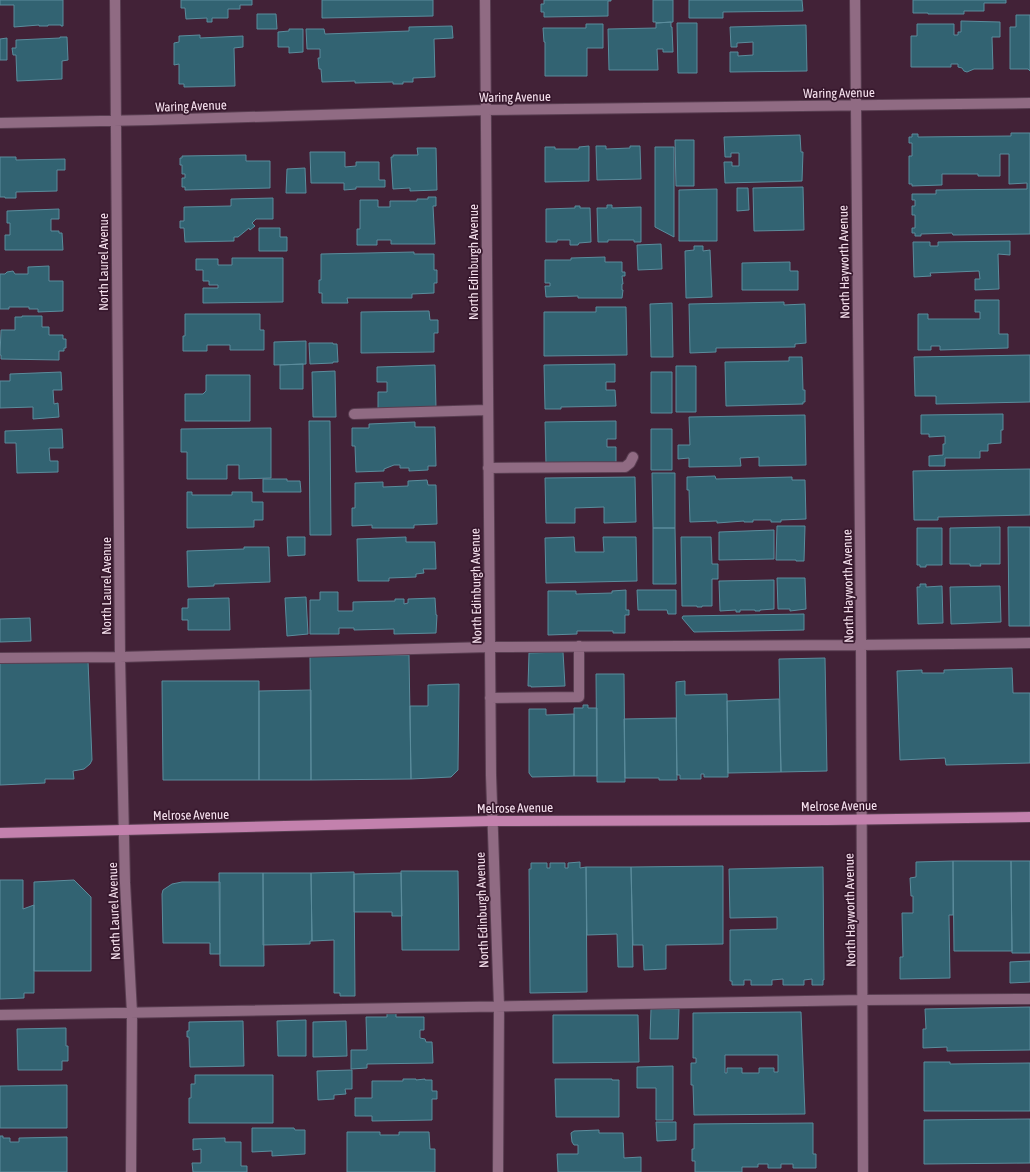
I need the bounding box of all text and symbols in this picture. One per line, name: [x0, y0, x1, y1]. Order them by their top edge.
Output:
street label: Waring Avenue: [803, 85, 875, 101]
street label: Waring Avenue: [479, 89, 551, 105]
street label: Waring Avenue: [155, 97, 227, 115]
street label: North Edinburgh Avenue: [466, 204, 481, 320]
street label: North Hayworth Avenue: [836, 205, 852, 319]
street label: North Laurel Avenue: [96, 213, 111, 311]
street label: North Edinburgh Avenue: [467, 528, 485, 644]
street label: North Hayworth Avenue: [840, 529, 856, 643]
street label: North Laurel Avenue: [99, 537, 114, 635]
street label: Melrose Avenue: [801, 798, 877, 814]
street label: Melrose Avenue: [477, 800, 553, 816]
street label: Melrose Avenue: [153, 807, 229, 823]
street label: North Edinburgh Avenue: [472, 852, 492, 968]
street label: North Hayworth Avenue: [842, 853, 858, 967]
street label: North Laurel Avenue: [105, 862, 123, 960]

